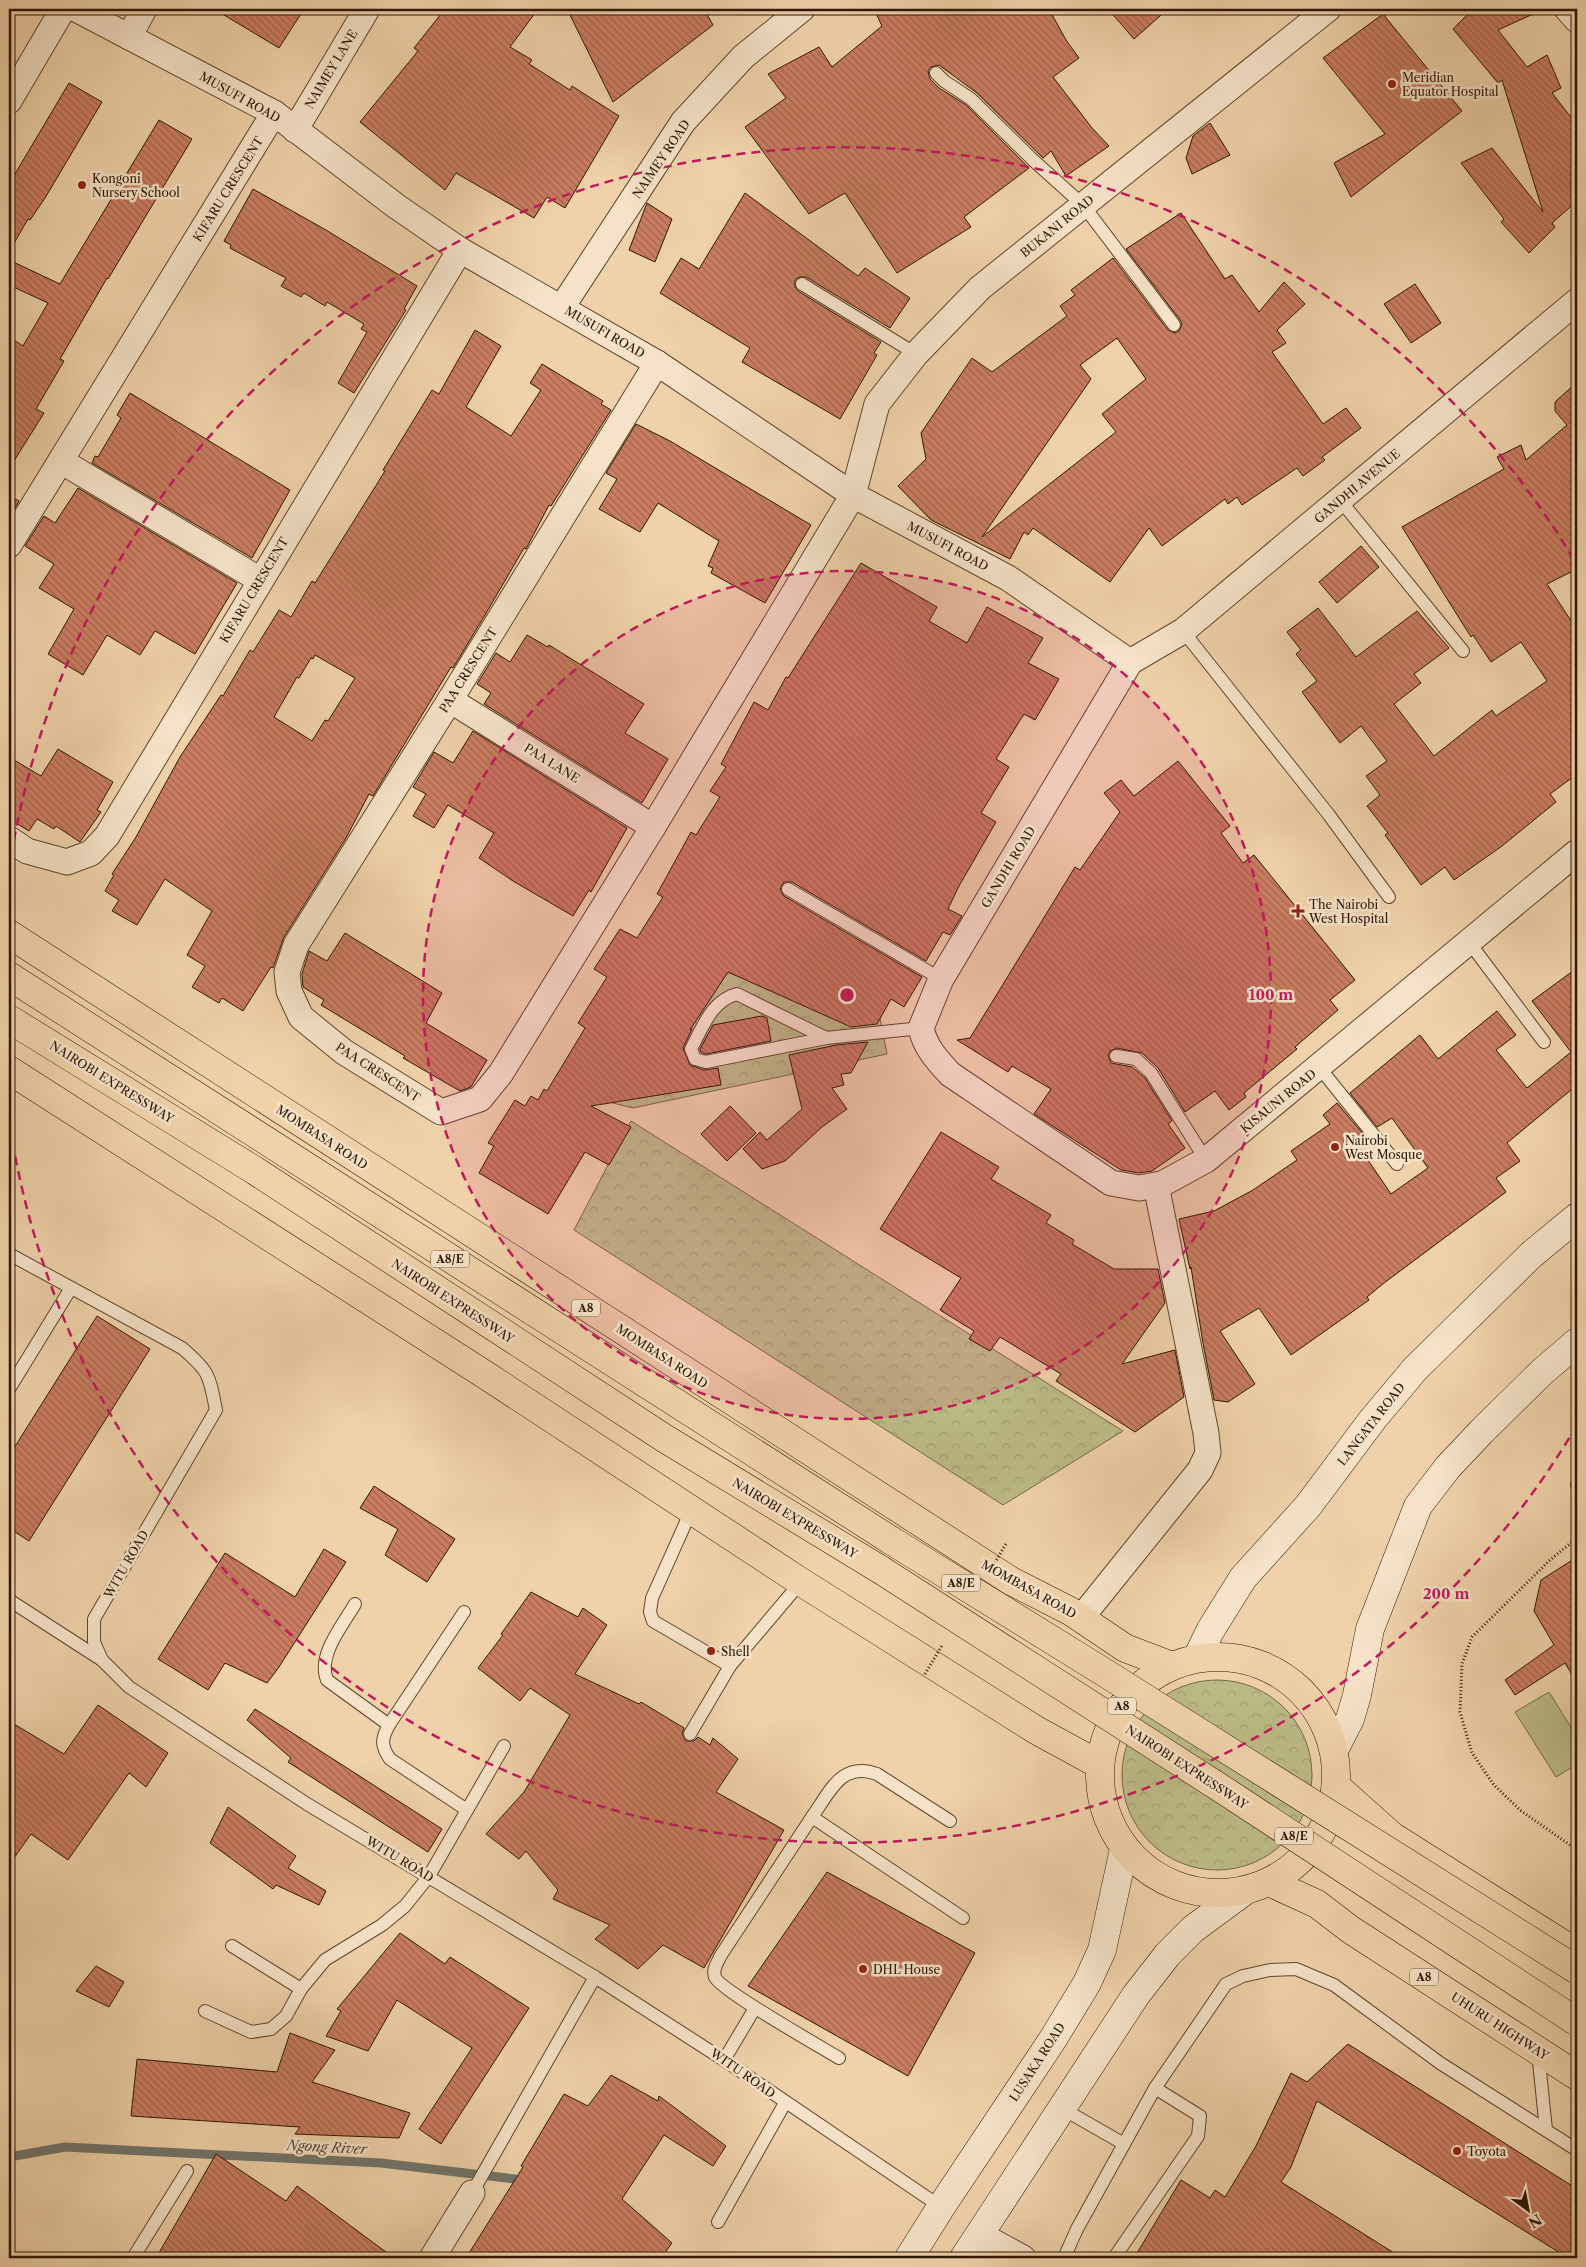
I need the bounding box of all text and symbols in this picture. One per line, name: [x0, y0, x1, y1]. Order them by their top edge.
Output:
street label: NAIMEY LANE: [301, 27, 361, 111]
street label: MUSUFI ROAD: [197, 69, 283, 126]
place label: Meridian Equator Hospital: [1402, 70, 1499, 99]
marker: Meridian Equator Hospital: [1386, 78, 1398, 90]
street label: NAIMEY ROAD: [629, 117, 693, 201]
street label: KIFARU CRESCENT: [190, 134, 266, 244]
place label: Kongoni Nursery School: [92, 171, 180, 200]
marker: Kongoni Nursery School: [76, 179, 88, 191]
street label: BUKANI ROAD: [1017, 192, 1097, 260]
street label: MUSUFI ROAD: [562, 303, 648, 361]
street label: GANDHI AVENUE: [1311, 446, 1403, 526]
street label: MUSUFI ROAD: [905, 518, 992, 574]
street label: KIFARU CRESCENT: [216, 534, 292, 646]
street label: PAA CRESCENT: [436, 625, 500, 715]
street label: PAA LANE: [521, 740, 583, 786]
street label: GANDHI ROAD: [978, 823, 1038, 911]
place label: The Nairobi West Hospital: [1308, 897, 1389, 926]
marker: The Nairobi West Hospital: [1291, 904, 1305, 918]
text: 100 m: [1249, 985, 1293, 1004]
centre of rings: [838, 986, 856, 1004]
street label: NAIROBI EXPRESSWAY: [47, 1038, 177, 1127]
street label: PAA CRESCENT: [333, 1039, 423, 1105]
street label: KISAUNI ROAD: [1237, 1066, 1319, 1136]
street label: MOMBASA ROAD: [273, 1102, 371, 1172]
place label: Nairobi West Mosque: [1344, 1133, 1422, 1162]
marker: Nairobi West Mosque: [1329, 1141, 1341, 1153]
road number: A8/E: [431, 1250, 469, 1268]
street label: NAIROBI EXPRESSWAY: [389, 1256, 518, 1347]
road number: A8: [572, 1300, 600, 1316]
street label: MOMBASA ROAD: [613, 1321, 711, 1391]
street label: LANGATA ROAD: [1334, 1380, 1408, 1468]
street label: NAIROBI EXPRESSWAY: [730, 1475, 861, 1562]
street label: WITU ROAD: [100, 1527, 152, 1602]
street label: MOMBASA ROAD: [979, 1557, 1079, 1621]
road number: A8/E: [942, 1575, 980, 1592]
text: 200 m: [1423, 1584, 1469, 1603]
place label: Shell: [721, 1644, 750, 1659]
marker: Shell: [705, 1645, 717, 1657]
road number: A8: [1108, 1698, 1136, 1714]
street label: NAIROBI EXPRESSWAY: [1123, 1722, 1252, 1813]
road number: A8/E: [1275, 1828, 1313, 1844]
street label: WITU ROAD: [363, 1832, 437, 1885]
place label: DHL House: [873, 1962, 941, 1977]
marker: DHL House: [857, 1963, 869, 1975]
road number: A8: [1410, 1968, 1438, 1985]
street label: UHURU HIGHWAY: [1448, 1989, 1552, 2063]
street label: LUSAKA ROAD: [1006, 2020, 1068, 2104]
street label: WITU ROAD: [707, 2044, 779, 2101]
water label: Ngong River: [285, 2136, 369, 2158]
place label: Toyota: [1467, 2144, 1507, 2159]
marker: Toyota: [1451, 2145, 1463, 2157]
north arrow: [1504, 2184, 1554, 2234]
text: N: [1525, 2210, 1545, 2232]

